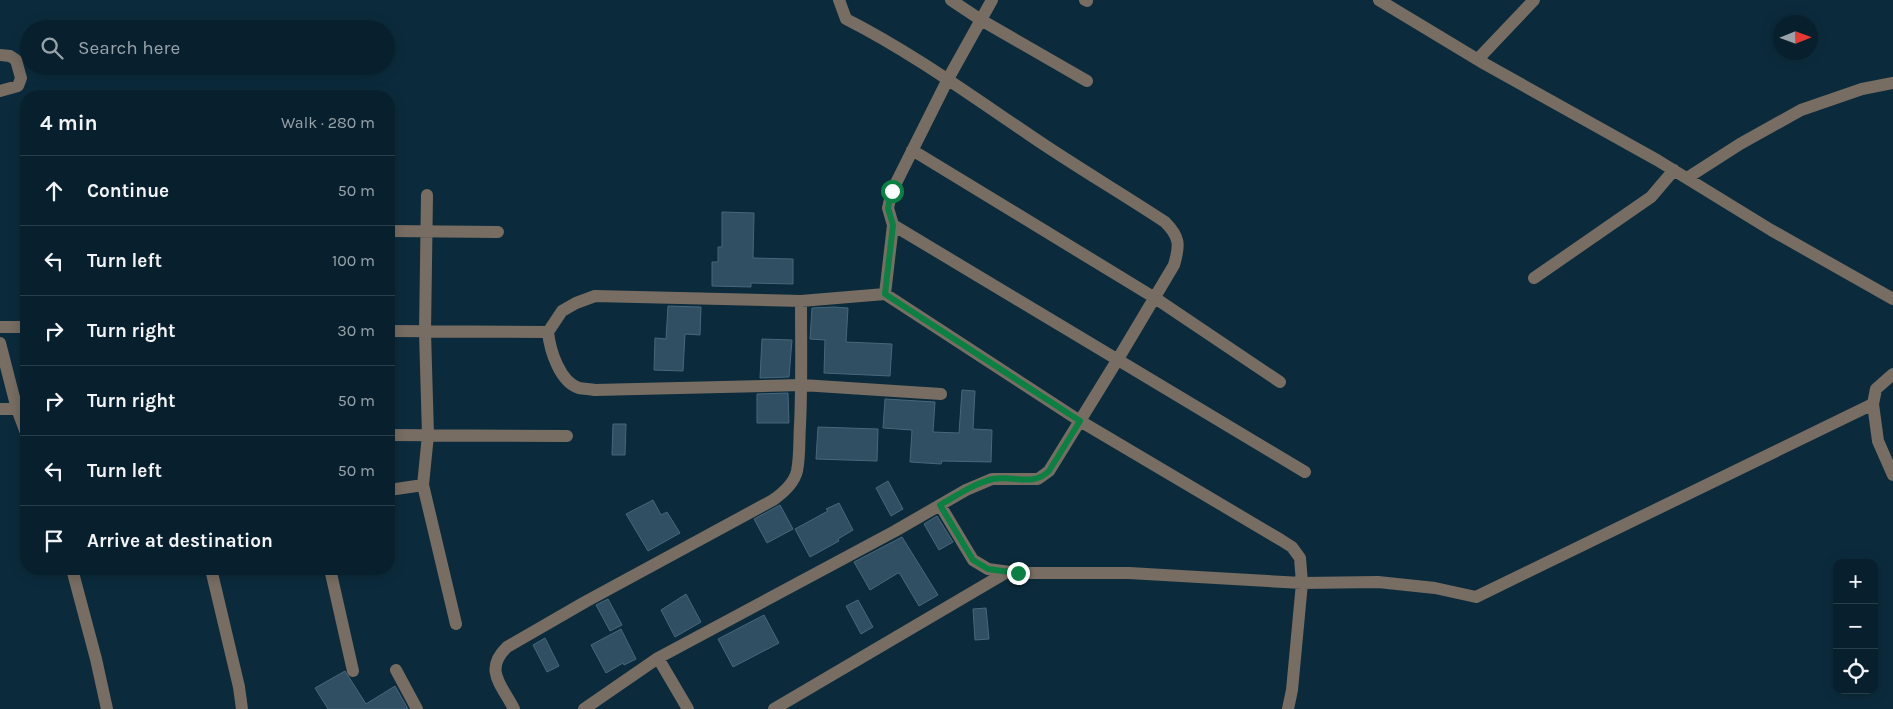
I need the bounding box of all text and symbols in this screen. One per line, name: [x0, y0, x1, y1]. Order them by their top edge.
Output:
north arrow: [1773, 15, 1818, 60]
search box: [20, 20, 395, 75]
icon: search: [38, 34, 66, 62]
text: Search here: [78, 37, 180, 59]
text: 4 min: [40, 111, 98, 135]
text: Walk · 280 m: [281, 113, 375, 132]
icon: ahead: [40, 177, 68, 205]
text: Continue: [87, 180, 169, 202]
route start: [881, 180, 904, 203]
text: 50 m: [338, 181, 375, 200]
icon: left: [40, 247, 68, 275]
text: Turn left: [87, 250, 162, 272]
text: 100 m: [332, 251, 375, 270]
icon: right: [40, 317, 68, 345]
text: Turn right: [87, 320, 176, 342]
text: 30 m: [337, 321, 375, 340]
icon: right: [40, 387, 68, 415]
text: Turn right: [87, 390, 176, 412]
text: 50 m: [338, 391, 375, 410]
icon: left: [40, 457, 68, 485]
text: Turn left: [87, 460, 162, 482]
text: 50 m: [338, 461, 375, 480]
icon: arrive: [40, 527, 68, 555]
text: Arrive at destination: [87, 530, 273, 552]
map controls: [1833, 559, 1878, 694]
button: +: [1833, 559, 1878, 604]
route end: [1007, 562, 1030, 585]
button: −: [1833, 604, 1878, 649]
button: locate: [1833, 649, 1878, 694]

